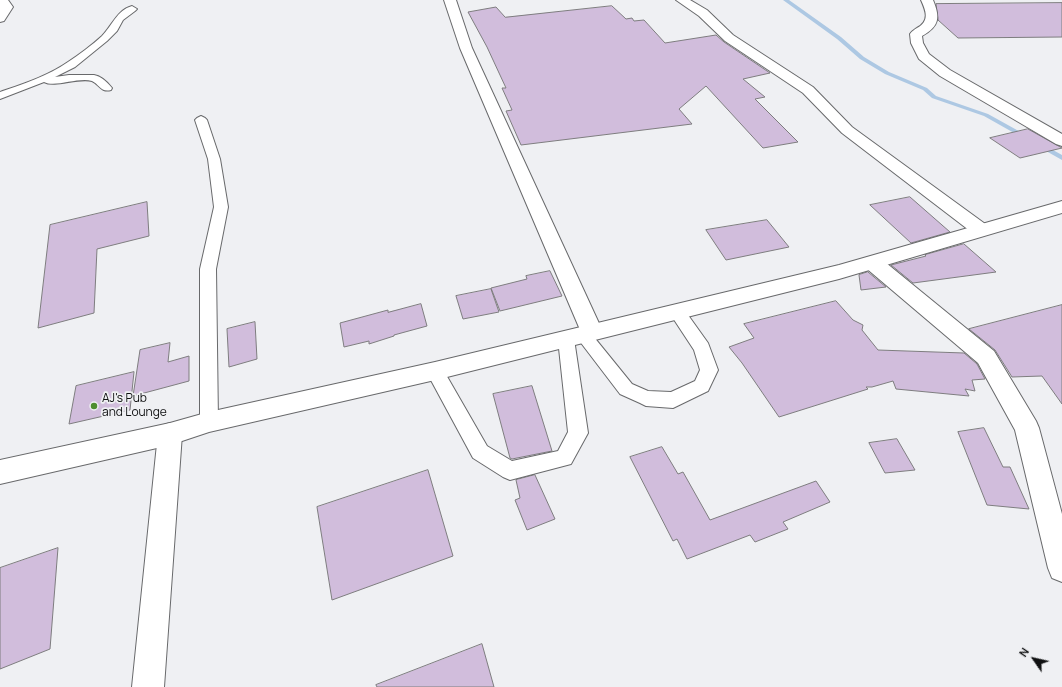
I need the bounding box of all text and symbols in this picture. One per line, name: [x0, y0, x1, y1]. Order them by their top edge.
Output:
place label: AJ's Pub and Lounge: [102, 392, 167, 420]
marker: AJ's Pub and Lounge: [89, 401, 99, 411]
north arrow: [1014, 639, 1054, 679]
text: N: [1015, 645, 1032, 659]

